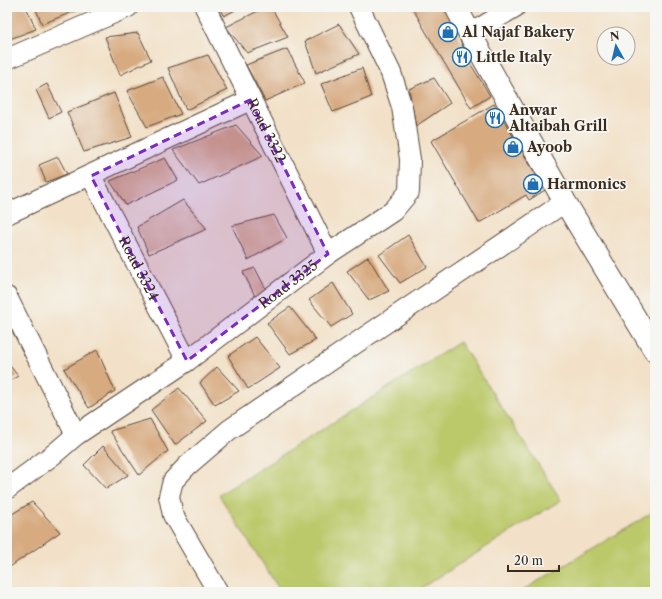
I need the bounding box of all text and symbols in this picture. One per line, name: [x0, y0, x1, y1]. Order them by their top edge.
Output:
shop icon: Al Najaf Bakery: [437, 21, 459, 43]
place label: Al Najaf Bakery: [461, 23, 575, 41]
north arrow: [596, 26, 636, 66]
text: N: [609, 28, 621, 44]
restaurant icon: Little Italy: [451, 46, 473, 68]
place label: Little Italy: [476, 48, 552, 66]
street label: Road 3322: [243, 95, 290, 166]
place label: Anwar Altaibah Grill: [508, 101, 607, 135]
restaurant icon: Anwar Altaibah Grill: [484, 107, 506, 129]
shop icon: Ayoob: [502, 136, 524, 158]
place label: Ayoob: [526, 138, 572, 156]
shop icon: Harmonics: [522, 173, 544, 195]
place label: Harmonics: [547, 175, 626, 193]
street label: Road 3324: [115, 233, 163, 304]
street label: Road 3325: [255, 256, 321, 312]
scale bar: [508, 547, 559, 573]
text: 20 m: [514, 553, 543, 568]

